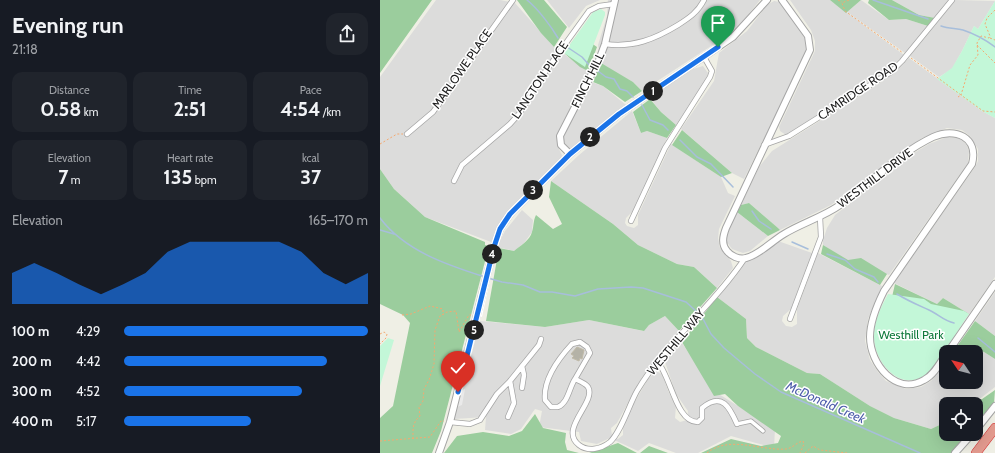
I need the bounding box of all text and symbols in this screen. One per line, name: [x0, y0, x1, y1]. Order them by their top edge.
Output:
pin: [701, 6, 735, 47]
text: Evening run: [12, 12, 124, 39]
icon: arrive: [707, 12, 729, 34]
button: share: [326, 13, 368, 55]
street label: MARLOWE PLACE: [428, 26, 495, 112]
street label: LANGTON PLACE: [508, 38, 571, 121]
text: 21:18: [12, 41, 38, 57]
street label: FINCH HILL: [568, 50, 607, 110]
street label: CAMRIDGE ROAD: [815, 58, 901, 123]
pin: 1: [643, 81, 663, 101]
text: Distance: [49, 83, 90, 97]
text: Time: [178, 83, 202, 97]
text: Pace: [300, 83, 322, 97]
text: 1: [651, 84, 655, 98]
text: 0.58: [40, 97, 81, 121]
text: 2:51: [173, 97, 207, 121]
text: 4:54: [280, 97, 320, 121]
text: km: [81, 105, 98, 119]
text: /km: [320, 105, 341, 119]
pin: 2: [580, 127, 600, 147]
text: 2: [587, 130, 593, 144]
street label: WESTHILL DRIVE: [834, 144, 916, 211]
text: Elevation: [48, 151, 91, 165]
text: Heart rate: [167, 151, 213, 165]
text: kcal: [302, 151, 319, 165]
text: 7: [58, 165, 68, 189]
text: 135: [163, 165, 192, 189]
text: 37: [300, 165, 321, 189]
text: m: [68, 173, 80, 187]
text: bpm: [192, 173, 217, 187]
pin: 3: [523, 180, 543, 200]
text: 3: [530, 183, 536, 197]
text: Elevation: [12, 212, 63, 228]
text: 165–170 m: [308, 212, 368, 228]
pin: 4: [482, 244, 502, 264]
text: 4: [489, 247, 495, 261]
street label: WESTHILL WAY: [644, 305, 708, 378]
pin: 5: [464, 320, 484, 340]
text: 100 m: [12, 323, 49, 339]
text: 4:29: [76, 323, 100, 339]
text: 5: [471, 323, 477, 337]
park label: Westhill Park: [878, 327, 944, 342]
north arrow: [939, 345, 983, 389]
map controls: [939, 345, 983, 441]
pin: [441, 351, 475, 392]
text: 200 m: [12, 353, 51, 369]
text: 4:42: [76, 353, 101, 369]
icon: check: [447, 357, 469, 379]
water label: McDonald Creek: [783, 377, 869, 427]
text: 300 m: [12, 383, 52, 399]
text: 4:52: [76, 383, 100, 399]
button: locate: [939, 397, 983, 441]
text: 400 m: [12, 413, 53, 429]
text: 5:17: [76, 413, 97, 429]

